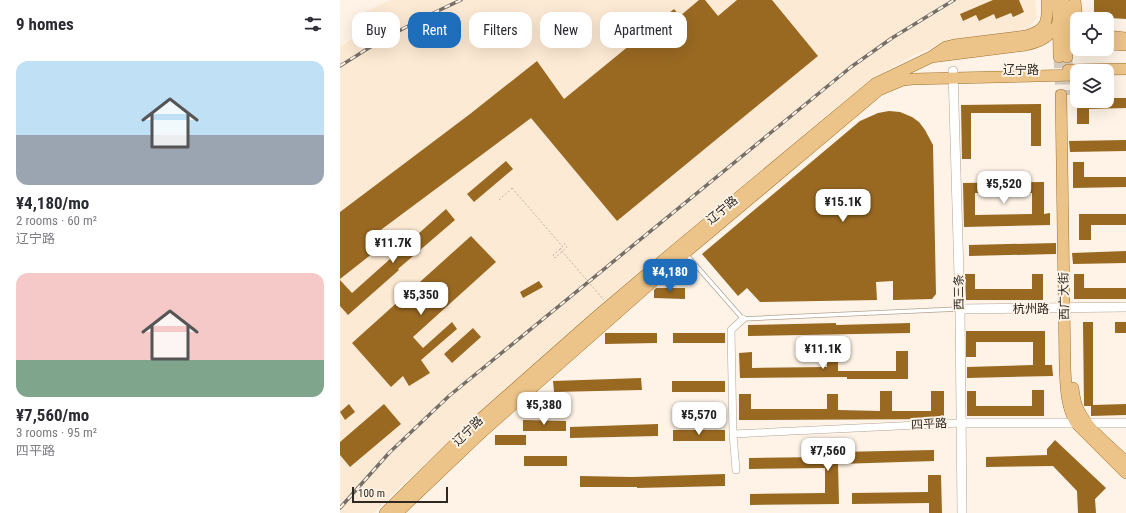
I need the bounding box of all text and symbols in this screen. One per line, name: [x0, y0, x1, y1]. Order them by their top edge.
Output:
chip: Buy: [352, 12, 400, 48]
chip: Rent: [408, 12, 461, 48]
chip: Filters: [469, 12, 532, 48]
chip: New: [540, 12, 592, 48]
chip: Apartment: [600, 12, 687, 48]
map controls: [1070, 12, 1114, 108]
button: locate: [1070, 12, 1114, 56]
icon: filters: [302, 13, 324, 35]
text: 9 homes: [16, 14, 74, 34]
street label: 辽宁路: [1003, 63, 1039, 77]
button: layers: [1070, 64, 1114, 108]
icon: home: [134, 87, 206, 159]
pin: ¥5,520: [971, 171, 1037, 205]
text: ¥5,520: [986, 176, 1022, 191]
pin: ¥15.1K: [810, 189, 876, 223]
text: ¥4,180/mo: [16, 193, 89, 213]
street label: 辽宁路: [704, 193, 740, 227]
text: ¥15.1K: [825, 194, 861, 209]
text: 2 rooms · 60 m²: [16, 213, 97, 228]
pin: ¥11.7K: [360, 230, 426, 264]
text: 辽宁路: [16, 231, 55, 246]
text: ¥11.7K: [375, 235, 411, 250]
pin: ¥4,180: [637, 259, 703, 293]
text: ¥4,180: [652, 264, 688, 279]
street label: 西广大街: [1057, 272, 1071, 320]
street label: 西三条: [952, 274, 966, 310]
pin: ¥5,350: [388, 282, 454, 316]
text: ¥5,350: [403, 287, 439, 302]
icon: home: [134, 299, 206, 371]
street label: 杭州路: [1013, 302, 1049, 316]
pin: ¥11.1K: [790, 336, 856, 370]
text: ¥11.1K: [805, 341, 841, 356]
pin: ¥5,380: [511, 392, 577, 426]
text: ¥5,380: [526, 397, 562, 412]
pin: ¥5,570: [666, 402, 732, 436]
text: ¥7,560/mo: [16, 405, 89, 425]
text: ¥5,570: [681, 407, 717, 422]
street label: 辽宁路: [450, 413, 486, 449]
street label: 四平路: [911, 416, 947, 432]
text: 3 rooms · 95 m²: [16, 425, 97, 440]
pin: ¥7,560: [795, 438, 861, 472]
text: 四平路: [16, 443, 55, 458]
text: ¥7,560: [810, 443, 846, 458]
scale bar: [352, 485, 448, 504]
text: 100 m: [358, 487, 385, 500]

